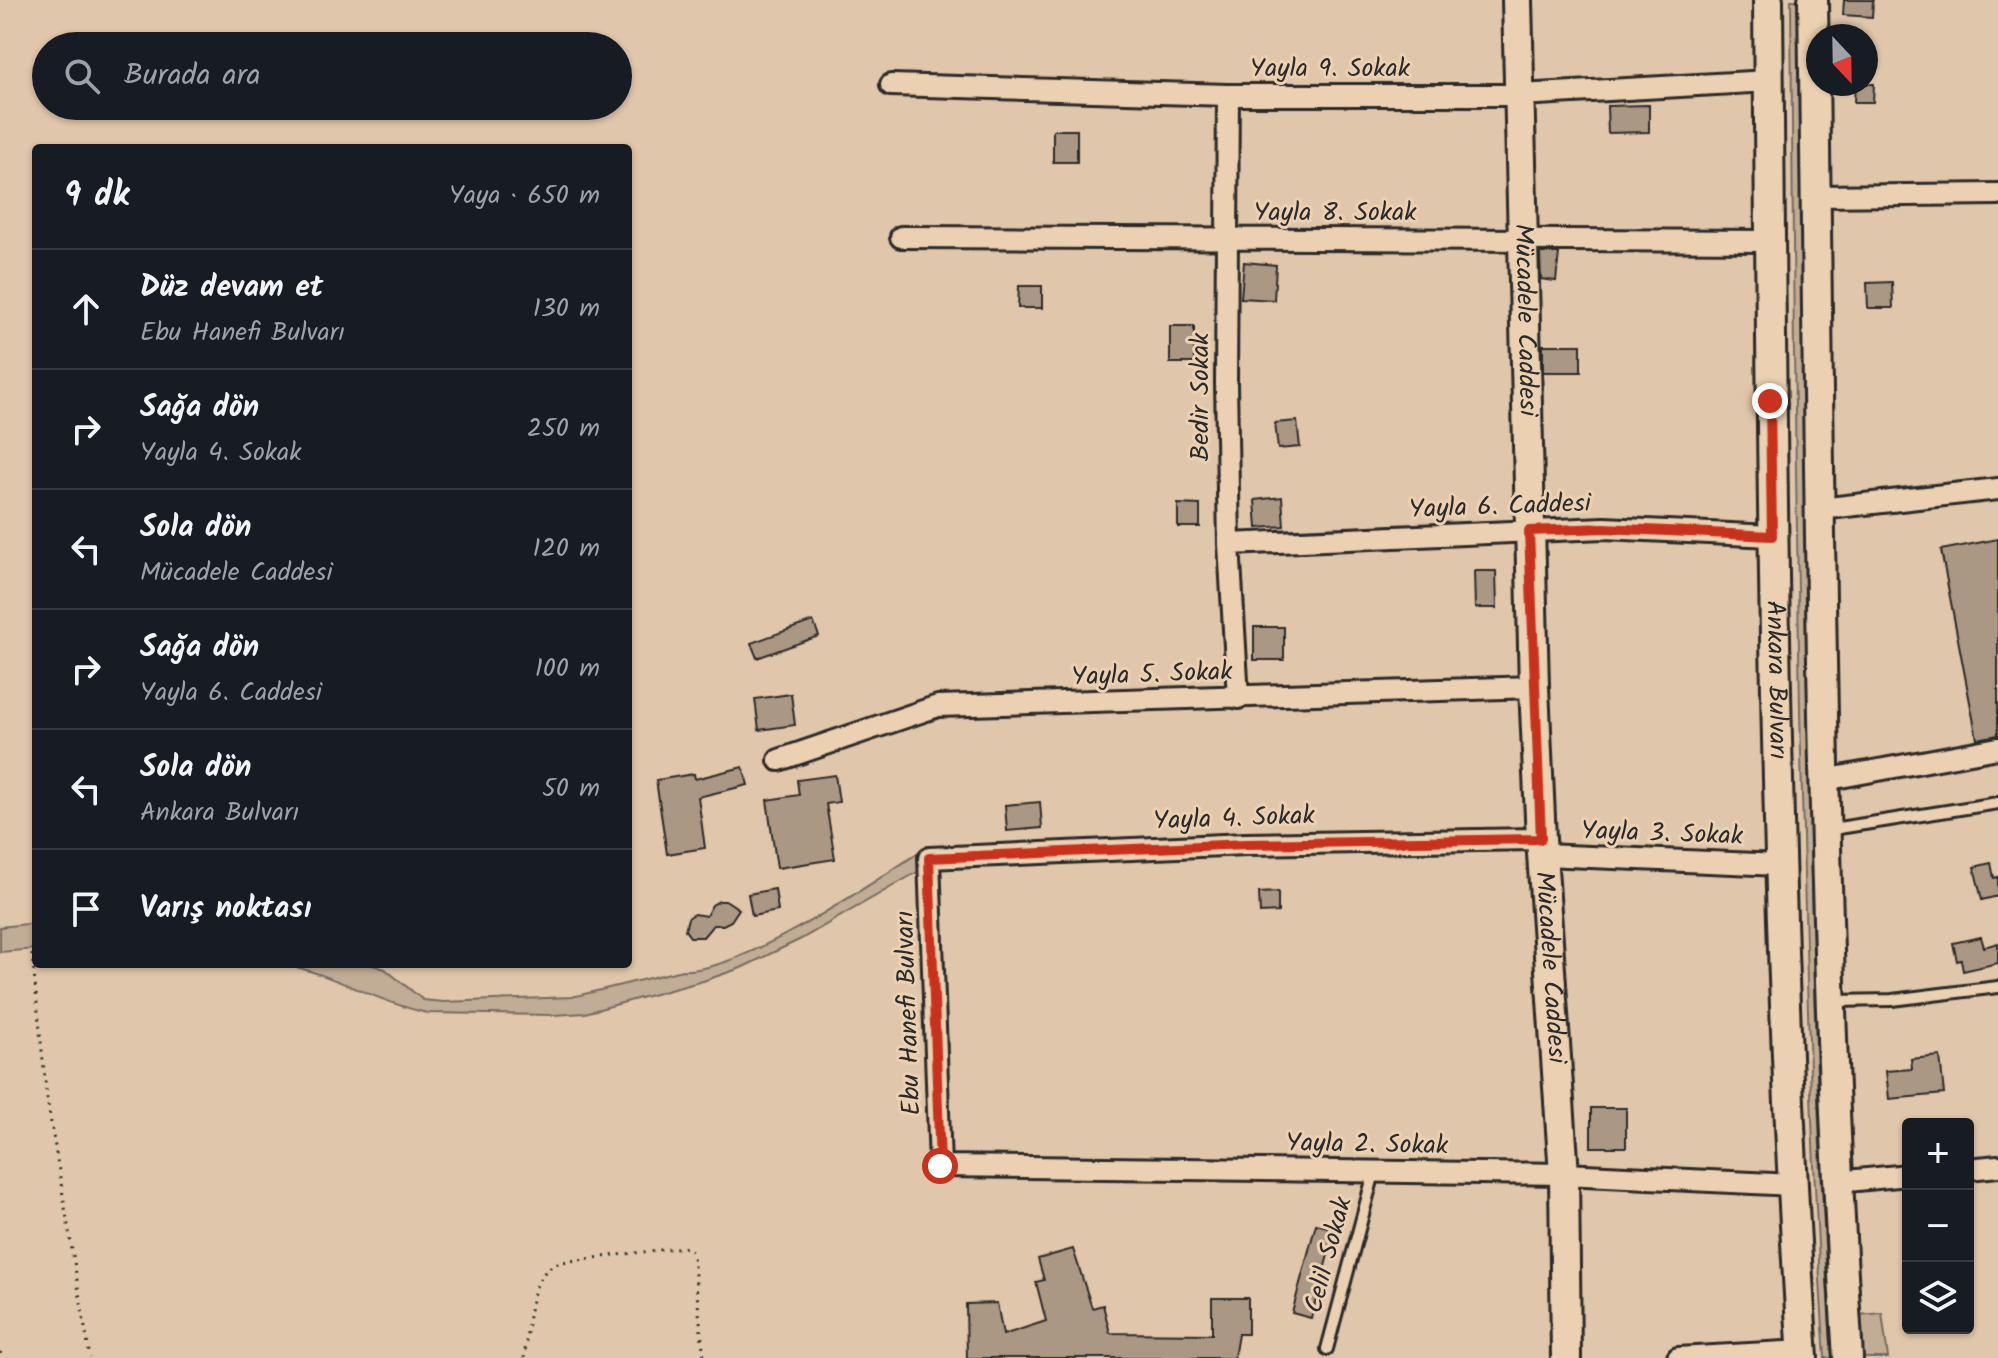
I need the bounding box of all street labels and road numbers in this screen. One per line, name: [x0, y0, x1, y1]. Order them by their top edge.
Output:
street label: Yayla 9. Sokak: [1250, 48, 1411, 90]
street label: Yayla 8. Sokak: [1254, 192, 1417, 234]
street label: Mücadele Caddesi: [1502, 223, 1548, 419]
street label: Bedir Sokak: [1180, 332, 1222, 461]
street label: Yayla 6. Caddesi: [1408, 483, 1594, 531]
street label: Ankara Bulvarı: [1753, 600, 1798, 760]
street label: Yayla 5. Sokak: [1071, 651, 1234, 699]
street label: Yayla 4. Sokak: [1153, 795, 1316, 843]
street label: Yayla 3. Sokak: [1580, 810, 1744, 858]
street label: Mücadele Caddesi: [1522, 870, 1577, 1067]
street label: Ebu Hanefi Bulvarı: [884, 910, 934, 1116]
street label: Yayla 2. Sokak: [1286, 1123, 1449, 1167]
street label: Celil Sokak: [1293, 1191, 1365, 1318]

